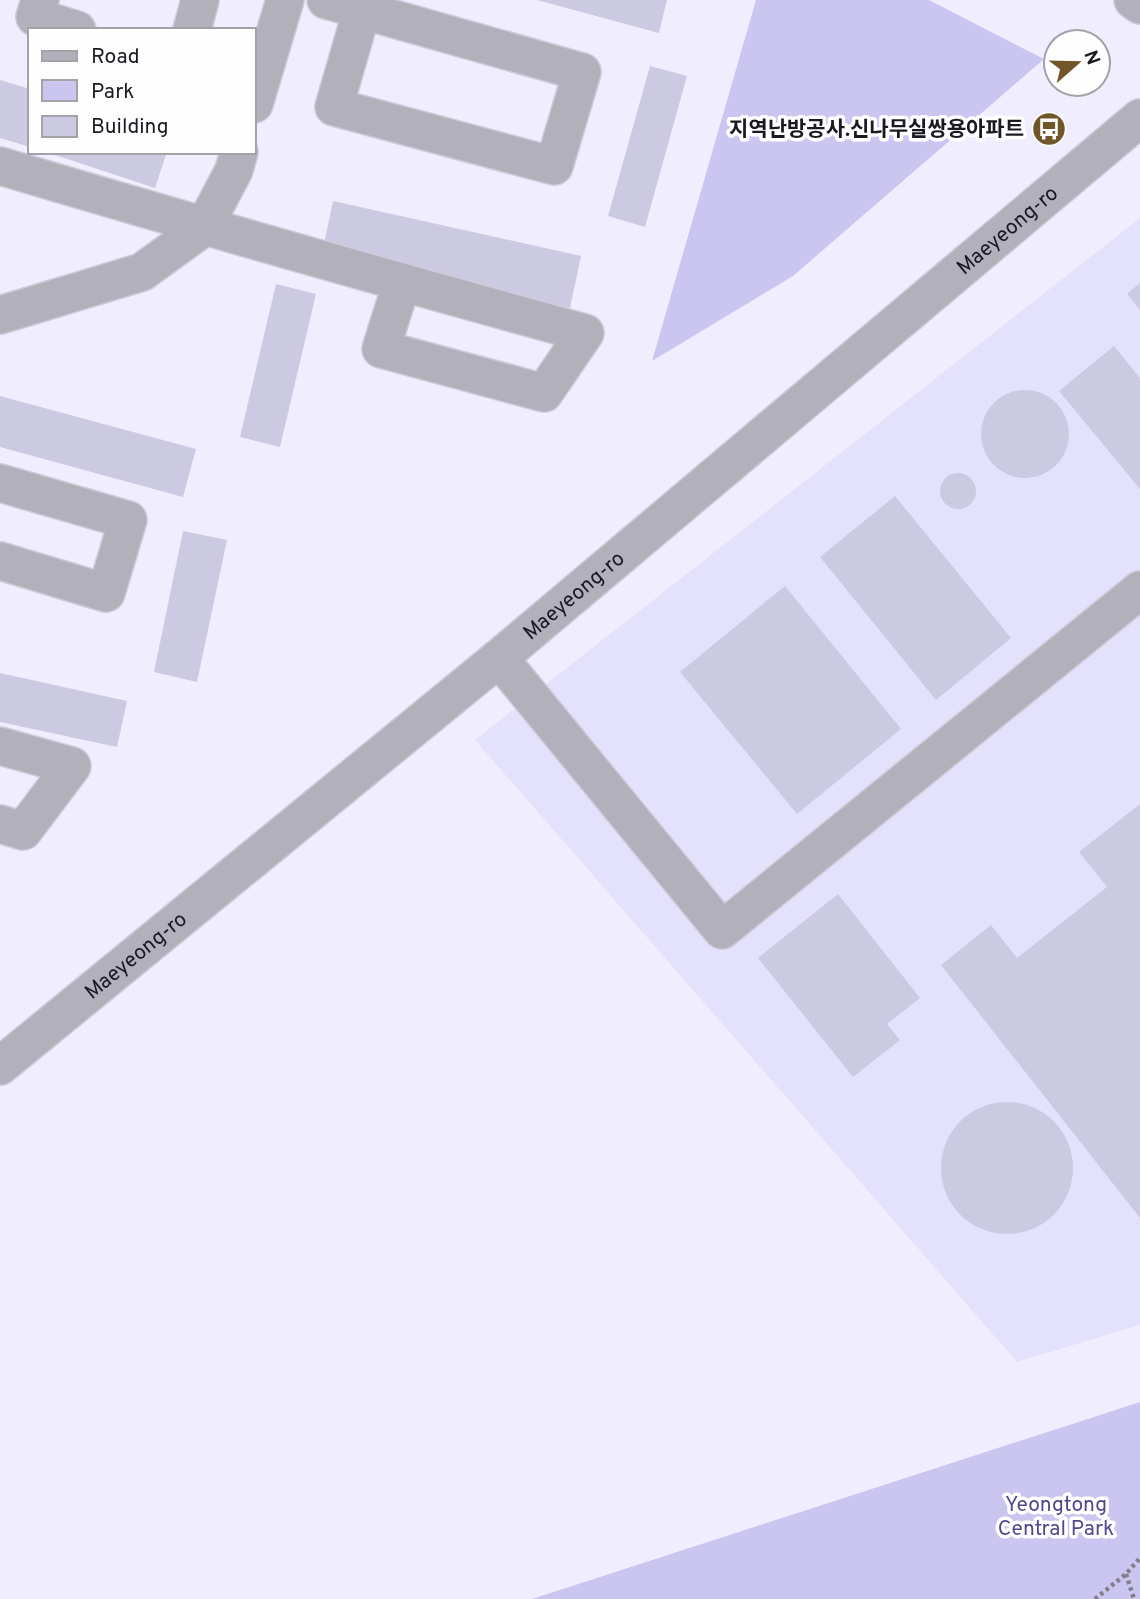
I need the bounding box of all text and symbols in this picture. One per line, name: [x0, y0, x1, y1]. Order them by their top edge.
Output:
legend: [28, 28, 256, 154]
north arrow: [1042, 28, 1112, 98]
text: Road: [91, 44, 140, 71]
text: N: [1077, 47, 1105, 68]
text: Park: [91, 79, 134, 106]
bus stop icon: 지역난방공사.신나무실쌍용아파트: [1030, 110, 1068, 148]
text: Building: [91, 114, 169, 141]
place label: 지역난방공사.신나무실쌍용아파트: [729, 117, 1024, 144]
street label: Maeyeong-ro: [952, 181, 1064, 281]
street label: Maeyeong-ro: [518, 546, 631, 647]
street label: Maeyeong-ro: [80, 907, 193, 1006]
park label: Yeongtong Central Park: [998, 1492, 1114, 1543]

